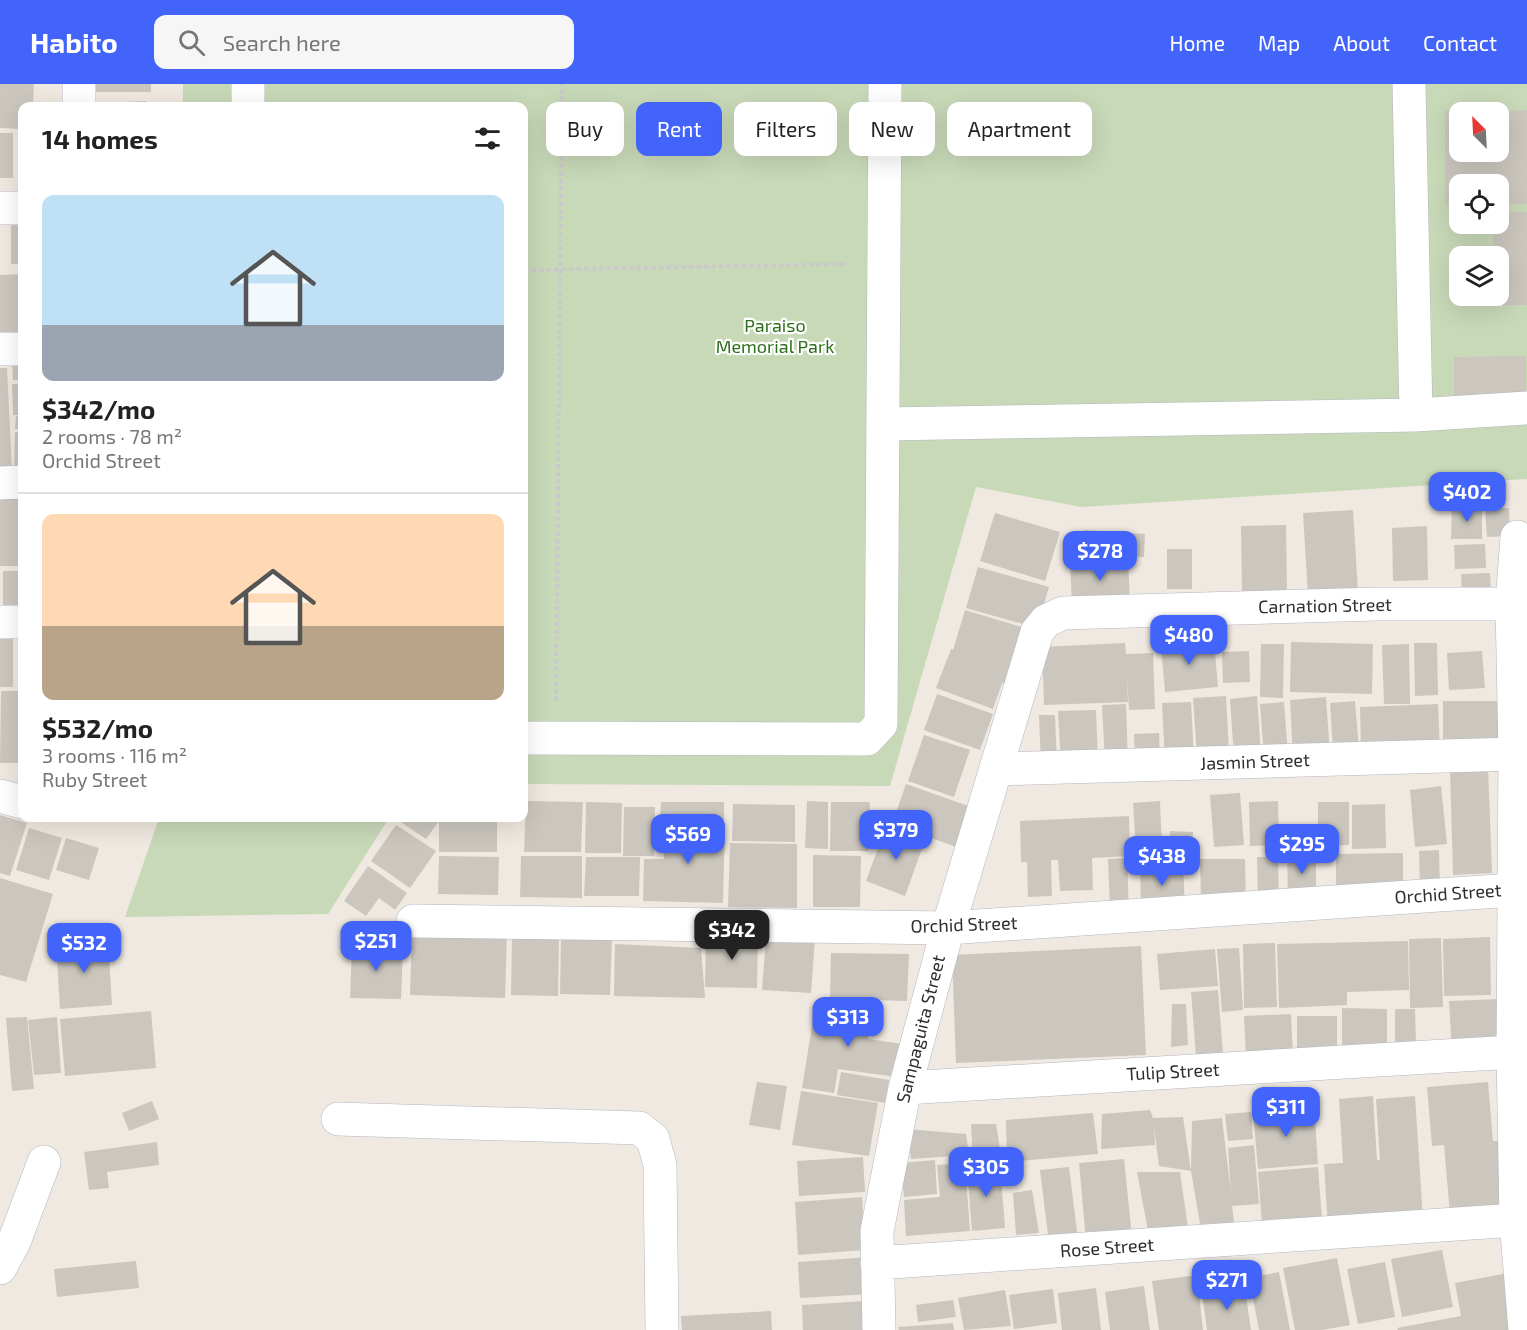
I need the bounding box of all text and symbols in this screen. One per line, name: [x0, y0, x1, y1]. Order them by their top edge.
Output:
search box: [154, 15, 574, 69]
text: Habito: [30, 25, 118, 59]
icon: search: [175, 26, 208, 59]
text: Search here: [223, 29, 341, 55]
text: Home: [1169, 30, 1225, 55]
text: Map: [1258, 30, 1300, 55]
text: About: [1333, 30, 1390, 55]
text: Contact: [1423, 30, 1497, 55]
chip: Buy: [546, 102, 624, 156]
chip: Rent: [636, 102, 722, 156]
chip: Filters: [734, 102, 837, 156]
chip: New: [849, 102, 935, 156]
chip: Apartment: [947, 102, 1092, 156]
north arrow: [1449, 102, 1509, 162]
map controls: [1449, 102, 1509, 306]
icon: filters: [471, 122, 504, 155]
text: 14 homes: [42, 123, 158, 154]
button: locate: [1449, 174, 1509, 234]
icon: home: [219, 234, 327, 342]
button: layers: [1449, 246, 1509, 306]
park label: Paraiso Memorial Park: [716, 314, 834, 357]
text: $342/mo: [42, 393, 155, 424]
text: 2 rooms · 78 m²: [42, 424, 182, 448]
text: Orchid Street: [42, 448, 161, 472]
pin: $402: [1431, 472, 1503, 523]
text: $402: [1443, 479, 1491, 503]
pin: $278: [1064, 531, 1136, 582]
text: $278: [1077, 538, 1123, 562]
icon: home: [219, 553, 327, 661]
street label: Carnation Street: [1258, 593, 1392, 617]
pin: $480: [1153, 615, 1225, 666]
text: $480: [1164, 622, 1214, 646]
text: $532/mo: [42, 712, 153, 743]
text: 3 rooms · 116 m²: [42, 743, 187, 767]
street label: Jasmin Street: [1200, 748, 1310, 774]
text: Ruby Street: [42, 767, 147, 791]
pin: $379: [860, 810, 932, 861]
pin: $569: [652, 814, 724, 865]
text: $379: [873, 817, 919, 841]
text: $569: [665, 821, 711, 845]
pin: $295: [1266, 824, 1338, 875]
text: $295: [1279, 831, 1325, 855]
pin: $438: [1126, 836, 1198, 887]
text: $438: [1138, 843, 1186, 867]
street label: Orchid Street: [1394, 878, 1502, 908]
pin: $342: [696, 910, 768, 961]
street label: Orchid Street: [910, 911, 1018, 937]
text: $342: [708, 917, 756, 941]
pin: $251: [340, 921, 412, 972]
pin: $532: [48, 923, 120, 974]
text: $251: [355, 928, 397, 952]
text: $532: [61, 930, 107, 954]
street label: Sampaguita Street: [891, 952, 949, 1105]
pin: $313: [812, 997, 884, 1048]
text: $313: [827, 1004, 869, 1028]
street label: Tulip Street: [1126, 1058, 1220, 1084]
pin: $311: [1250, 1087, 1322, 1138]
text: $311: [1266, 1094, 1306, 1118]
pin: $305: [950, 1147, 1022, 1198]
text: $305: [963, 1154, 1009, 1178]
street label: Rose Street: [1059, 1233, 1155, 1261]
pin: $271: [1191, 1260, 1263, 1311]
text: $271: [1206, 1267, 1248, 1291]

